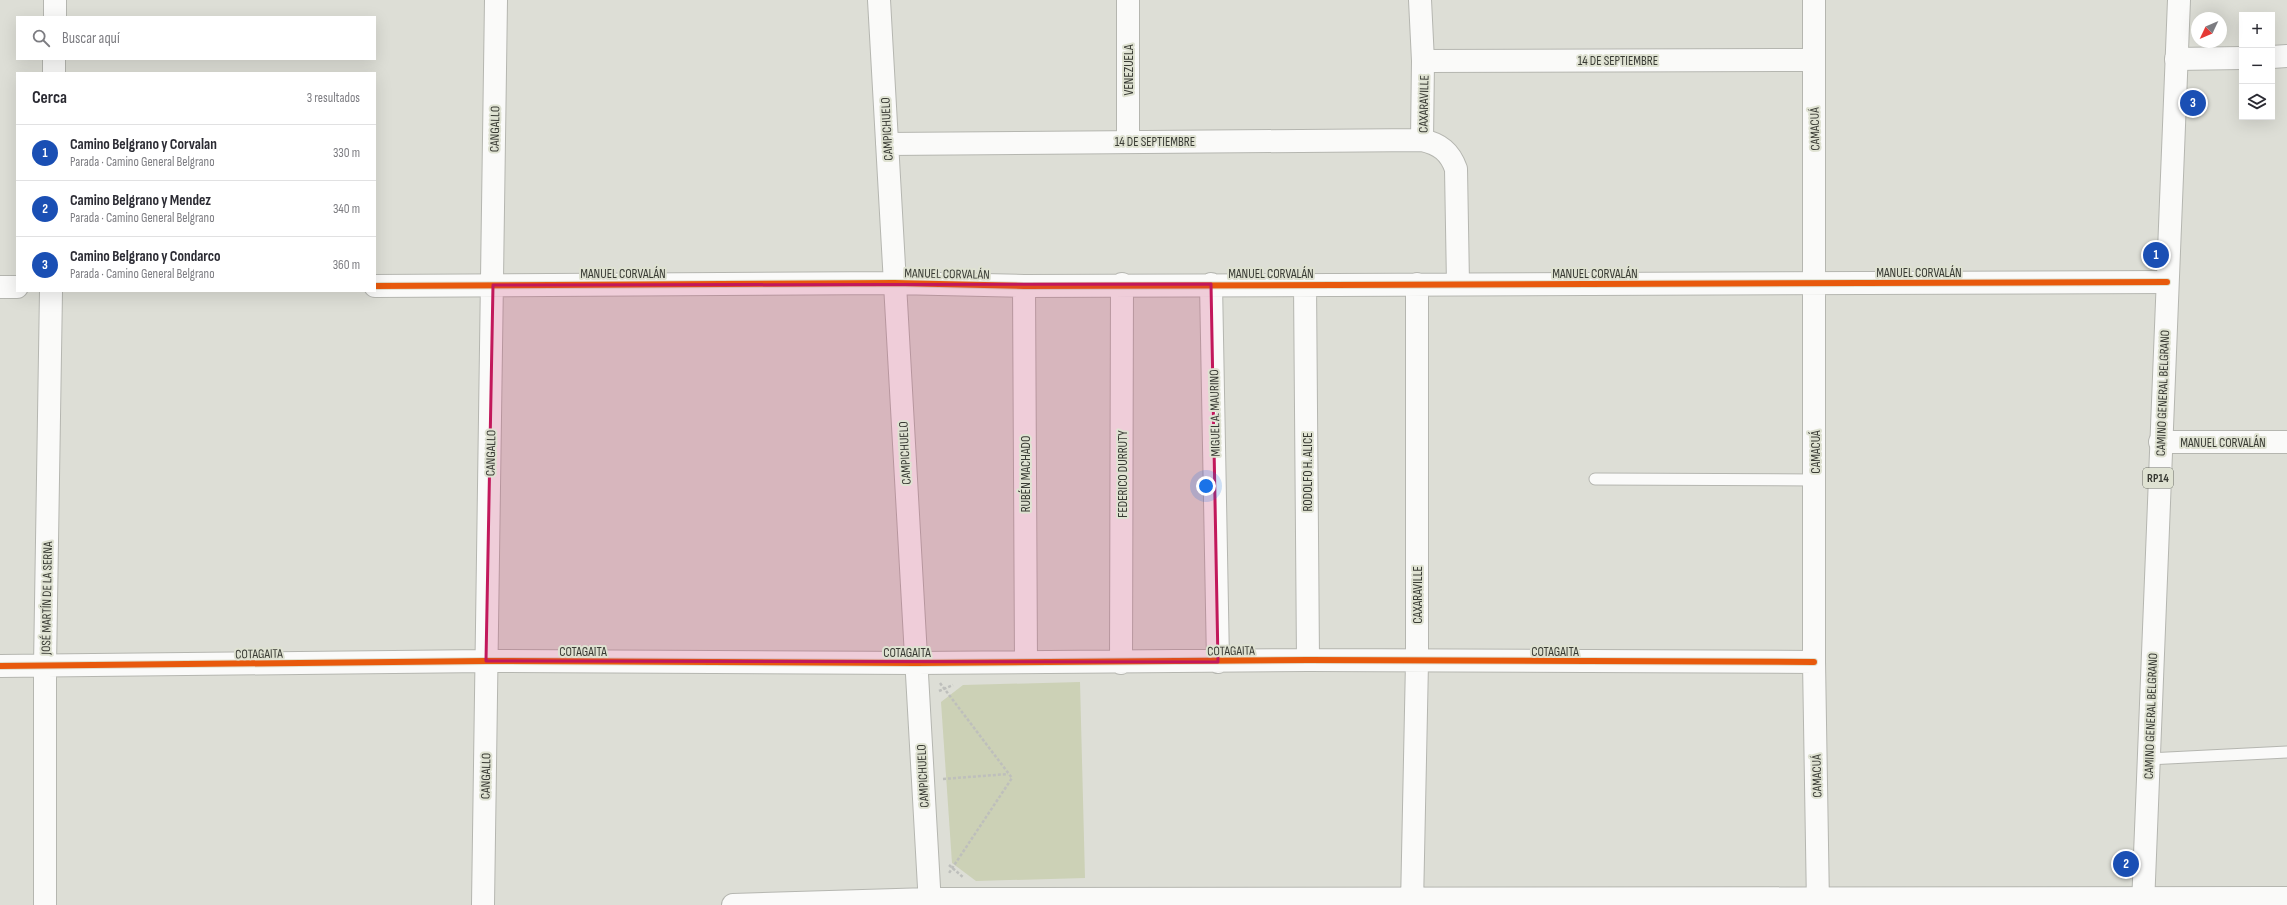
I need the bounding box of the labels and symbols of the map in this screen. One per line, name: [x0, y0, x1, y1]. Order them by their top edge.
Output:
north arrow: [2191, 12, 2227, 48]
street label: VENEZUELA: [1121, 44, 1137, 95]
street label: 14 DE SEPTIEMBRE: [1578, 53, 1658, 69]
street label: CAXARAVILLE: [1415, 75, 1433, 133]
pin: 3: [2180, 88, 2206, 118]
street label: CAMPICHUELO: [877, 97, 897, 161]
street label: CANGALLO: [487, 106, 503, 152]
street label: CAMACUÁ: [1807, 107, 1823, 151]
street label: 14 DE SEPTIEMBRE: [1115, 134, 1195, 150]
pin: 1: [2143, 240, 2169, 270]
street label: MANUEL CORVALÁN: [904, 265, 990, 283]
street label: MANUEL CORVALÁN: [1876, 265, 1962, 281]
street label: MANUEL CORVALÁN: [580, 266, 666, 282]
street label: MANUEL CORVALÁN: [1228, 266, 1314, 282]
street label: MANUEL CORVALÁN: [1552, 266, 1638, 282]
street label: CAMINO GENERAL BELGRANO: [2153, 330, 2173, 456]
street label: MIGUEL A. MAURINO: [1206, 369, 1224, 457]
street label: CAMPICHUELO: [895, 421, 915, 485]
street label: CANGALLO: [483, 430, 499, 476]
street label: FEDERICO DURRUTY: [1115, 430, 1131, 518]
street label: CAMACUÁ: [1808, 430, 1824, 474]
street label: RODOLFO H. ALICE: [1300, 432, 1316, 512]
street label: MANUEL CORVALÁN: [2180, 435, 2266, 451]
street label: RUBÉN MACHADO: [1018, 436, 1034, 512]
road number: RP14: [2143, 468, 2173, 488]
your location: [1196, 476, 1216, 496]
street label: JOSÉ MARTÍN DE LA SERNA: [38, 541, 56, 656]
street label: CAXARAVILLE: [1410, 566, 1426, 624]
street label: COTAGAITA: [1207, 643, 1255, 659]
street label: COTAGAITA: [559, 644, 607, 660]
street label: COTAGAITA: [1531, 644, 1579, 660]
street label: COTAGAITA: [883, 645, 931, 661]
street label: COTAGAITA: [235, 646, 283, 662]
street label: CAMINO GENERAL BELGRANO: [2141, 653, 2161, 779]
street label: CAMPICHUELO: [913, 744, 933, 808]
street label: CANGALLO: [478, 753, 494, 799]
street label: CAMACUÁ: [1809, 754, 1825, 798]
pin: 2: [2113, 849, 2139, 879]

